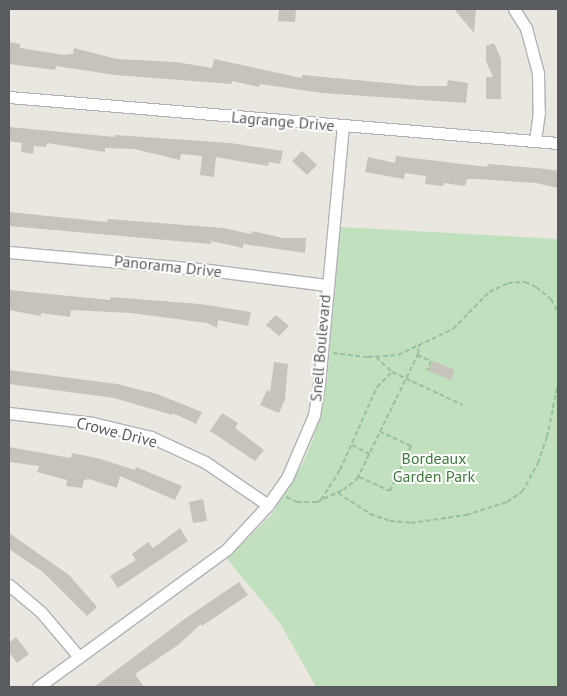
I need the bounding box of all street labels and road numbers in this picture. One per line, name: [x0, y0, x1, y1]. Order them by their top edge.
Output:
street label: Lagrange Drive: [231, 107, 335, 135]
street label: Panorama Drive: [113, 251, 223, 281]
street label: Snell Boulevard: [306, 294, 334, 402]
street label: Crowe Drive: [75, 413, 159, 451]

